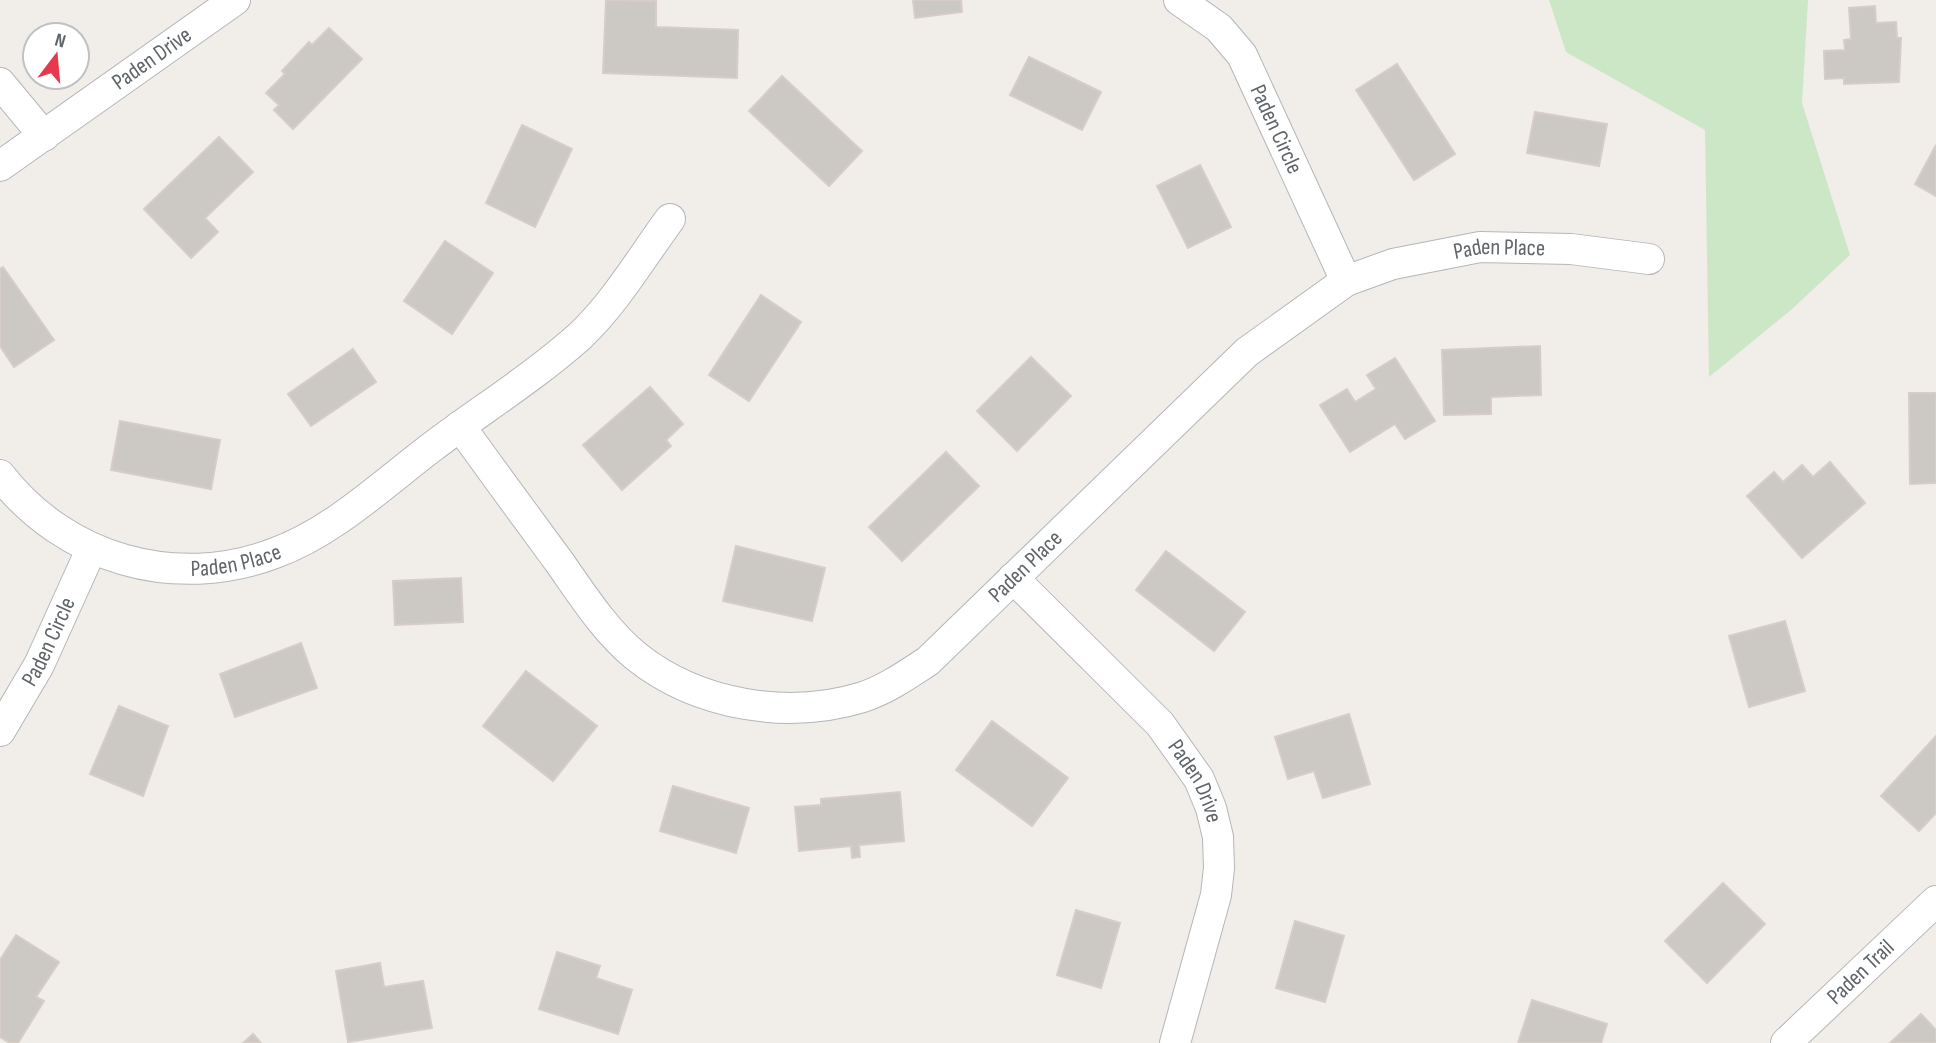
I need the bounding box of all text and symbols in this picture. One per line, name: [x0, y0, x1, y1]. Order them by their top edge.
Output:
north arrow: [21, 21, 91, 91]
street label: Paden Drive: [107, 21, 197, 96]
text: N: [52, 29, 68, 54]
street label: Paden Circle: [1244, 80, 1309, 178]
street label: Paden Place: [1451, 233, 1545, 266]
street label: Paden Place: [983, 525, 1068, 609]
street label: Paden Place: [190, 538, 285, 583]
street label: Paden Circle: [16, 593, 82, 691]
street label: Paden Drive: [1162, 734, 1228, 825]
street label: Paden Trail: [1821, 934, 1900, 1011]

